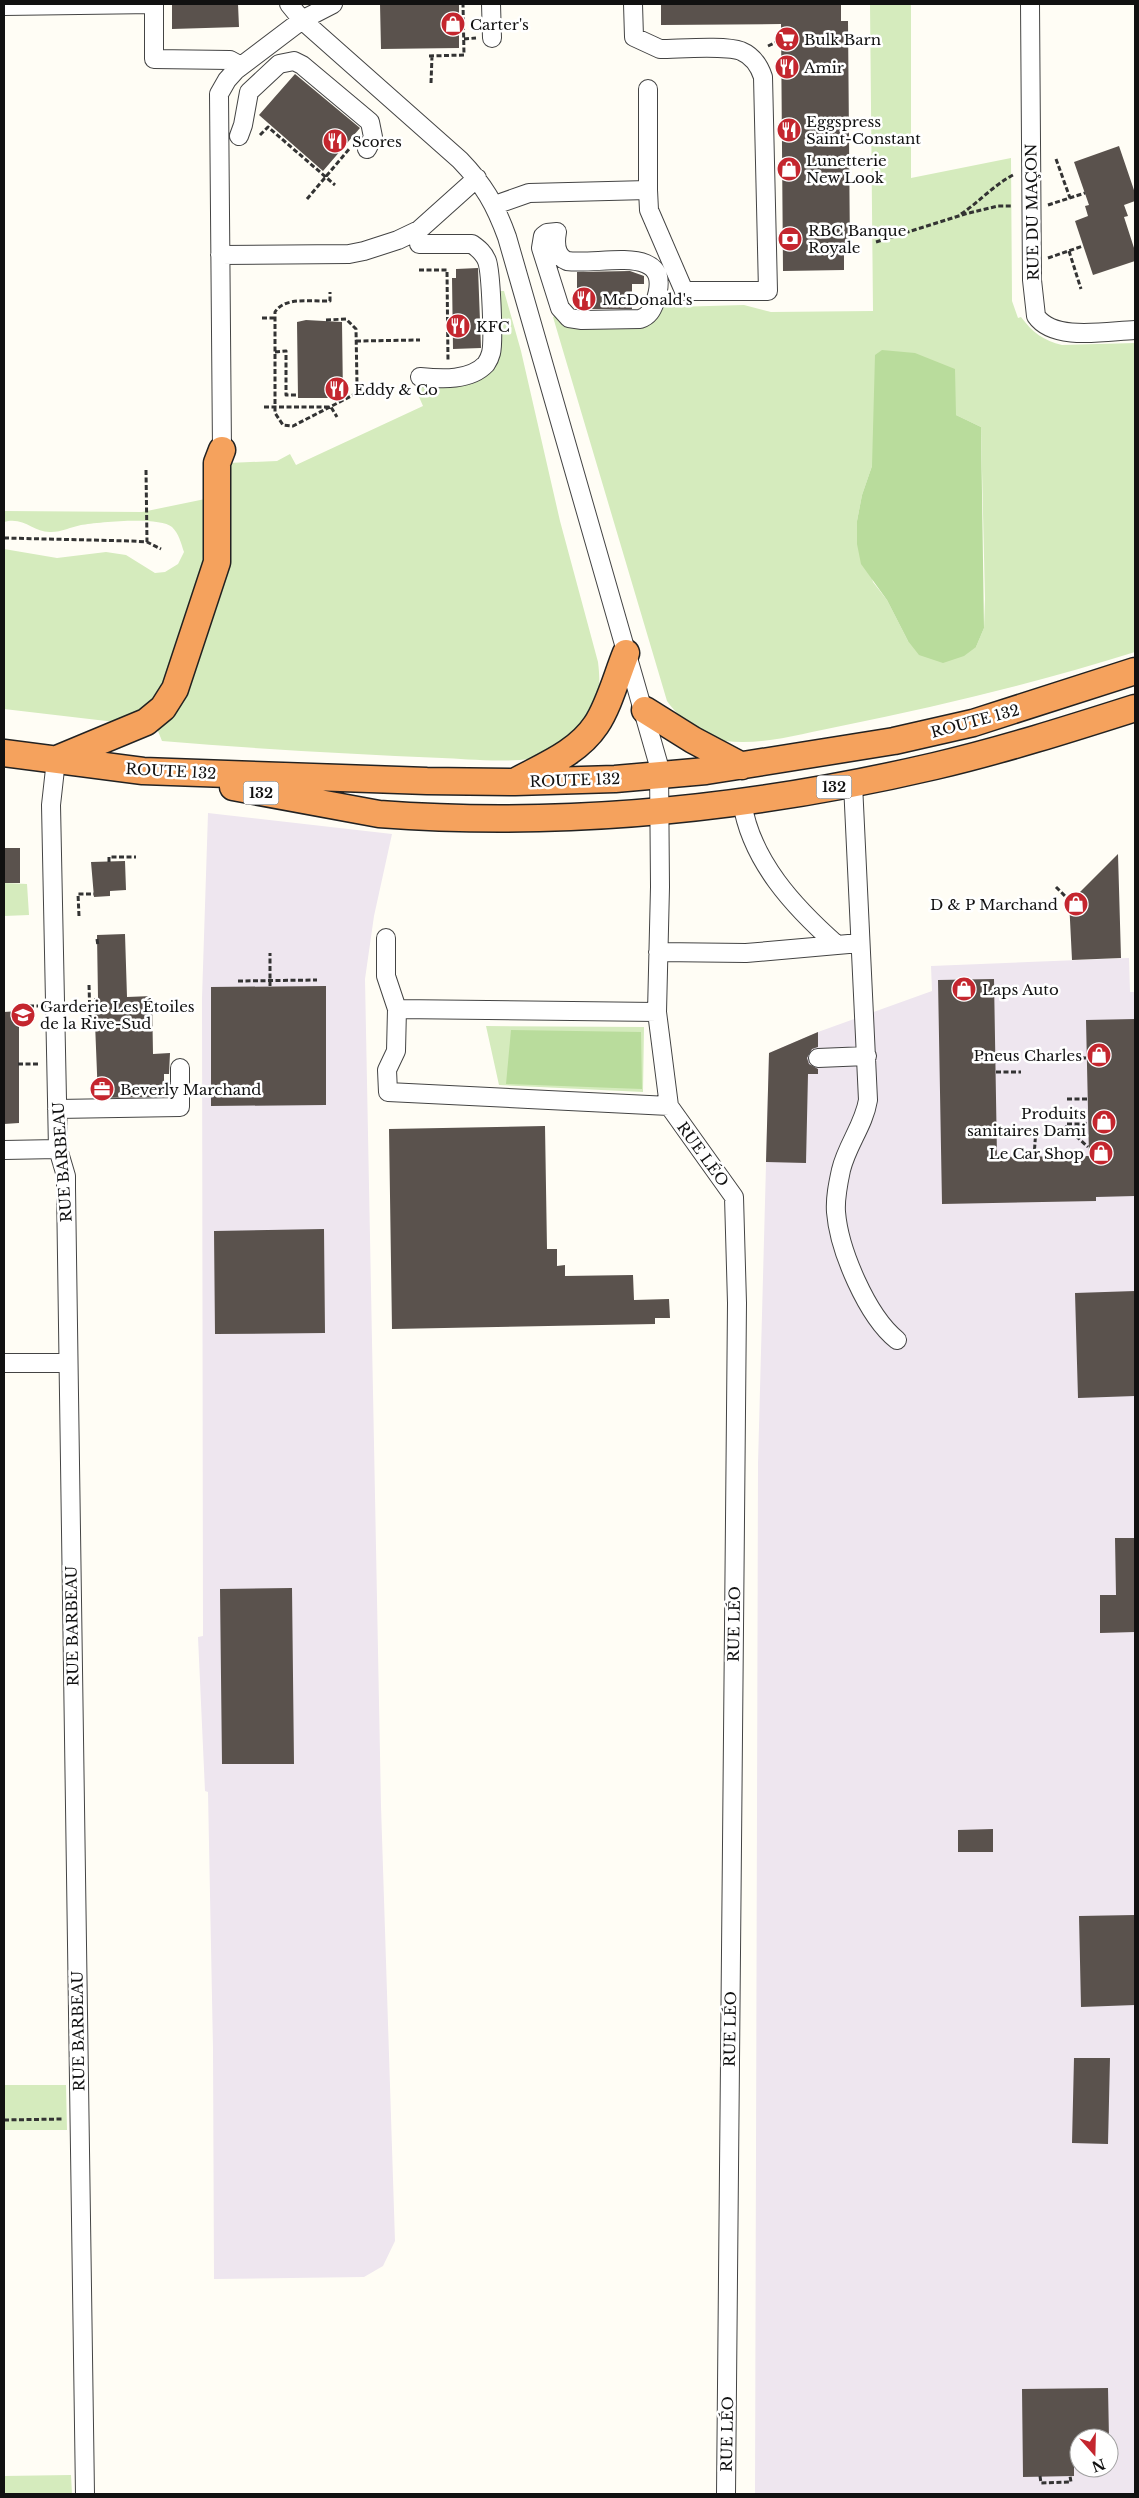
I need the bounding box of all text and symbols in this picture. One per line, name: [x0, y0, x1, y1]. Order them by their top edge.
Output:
shop icon: Carter's: [440, 11, 466, 37]
place label: Carter's: [470, 15, 529, 34]
supermarket icon: Bulk Barn: [774, 26, 800, 52]
place label: Bulk Barn: [804, 30, 881, 49]
restaurant icon: Amir: [774, 54, 800, 80]
place label: Amir: [803, 58, 845, 77]
place label: Eggspress Saint-Constant: [806, 112, 921, 148]
restaurant icon: Eggspress Saint-Constant: [776, 117, 802, 143]
restaurant icon: Scores: [322, 128, 348, 154]
place label: Scores: [352, 132, 402, 151]
street label: RUE DU MAÇON: [1021, 143, 1043, 281]
place label: Lunetterie New Look: [806, 151, 887, 187]
shop icon: Lunetterie New Look: [776, 156, 802, 182]
place label: RBC Banque Royale: [808, 221, 906, 257]
bank icon: RBC Banque Royale: [777, 226, 803, 252]
restaurant icon: McDonald's: [571, 286, 597, 312]
place label: McDonald's: [602, 290, 693, 309]
restaurant icon: KFC: [445, 313, 471, 339]
place label: KFC: [476, 317, 510, 336]
restaurant icon: Eddy & Co: [324, 376, 350, 402]
place label: Eddy & Co: [354, 380, 438, 399]
street label: ROUTE 132: [929, 700, 1021, 742]
street label: ROUTE 132: [125, 759, 217, 783]
street label: ROUTE 132: [529, 769, 621, 791]
road number: 132: [816, 776, 852, 799]
road number: 132: [244, 781, 278, 804]
shop icon: D & P Marchand: [1063, 891, 1089, 917]
place label: D & P Marchand: [930, 895, 1058, 914]
shop icon: Laps Auto: [951, 976, 977, 1002]
place label: Laps Auto: [982, 980, 1059, 999]
place label: Garderie Les Étoiles de la Rive-Sud: [40, 997, 195, 1033]
school or university icon: Garderie Les Étoiles de la Rive-Sud: [10, 1002, 36, 1028]
shop icon: Pneus Charles: [1086, 1042, 1112, 1068]
place label: Pneus Charles: [974, 1046, 1082, 1065]
office icon: Beverly Marchand: [89, 1076, 115, 1102]
place label: Beverly Marchand: [120, 1080, 261, 1099]
street label: RUE BARBEAU: [48, 1101, 76, 1223]
place label: Produits sanitaires Dami: [967, 1104, 1086, 1140]
shop icon: Produits sanitaires Dami: [1091, 1109, 1117, 1135]
street label: RUE LÉO: [673, 1118, 733, 1190]
shop icon: Le Car Shop: [1088, 1140, 1114, 1166]
place label: Le Car Shop: [989, 1144, 1084, 1163]
street label: RUE BARBEAU: [61, 1565, 83, 1686]
street label: RUE LÉO: [724, 1586, 744, 1662]
street label: RUE BARBEAU: [67, 1970, 89, 2091]
street label: RUE LÉO: [720, 1991, 740, 2067]
street label: RUE LÉO: [717, 2396, 737, 2472]
north arrow: [1069, 2428, 1119, 2478]
text: N: [1089, 2455, 1108, 2476]

